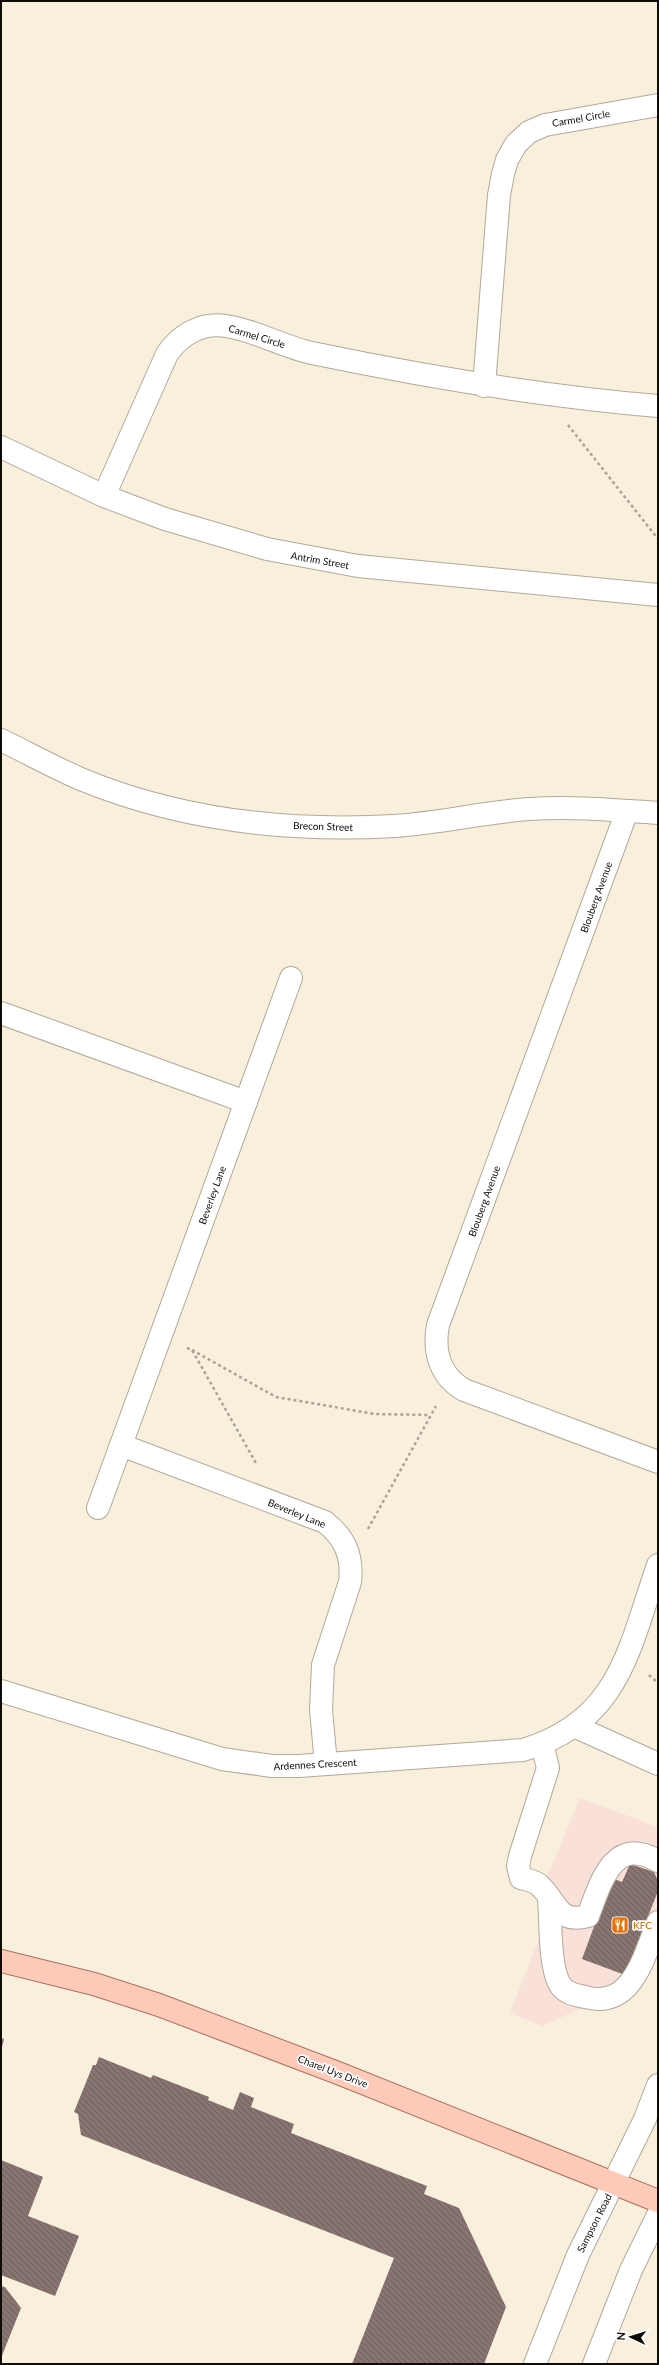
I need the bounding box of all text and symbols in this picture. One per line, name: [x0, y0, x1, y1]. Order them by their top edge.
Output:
street label: Carmel Circle: [551, 107, 611, 129]
street label: Carmel Circle: [227, 322, 287, 350]
street label: Antrim Street: [290, 549, 350, 571]
street label: Brecon Street: [293, 819, 354, 833]
street label: Blouberg Avenue: [578, 860, 614, 934]
street label: Beverley Lane: [196, 1164, 228, 1226]
street label: Blouberg Avenue: [466, 1164, 502, 1238]
street label: Beverley Lane: [266, 1496, 328, 1530]
street label: Ardennes Crescent: [273, 1756, 357, 1772]
restaurant icon: KFC: [610, 1915, 630, 1935]
place label: KFC: [633, 1919, 652, 1931]
street label: Charel Uys Drive: [296, 2052, 370, 2090]
street label: Sampson Road: [574, 2192, 614, 2254]
north arrow: [611, 2317, 651, 2357]
text: N: [614, 2332, 627, 2341]

